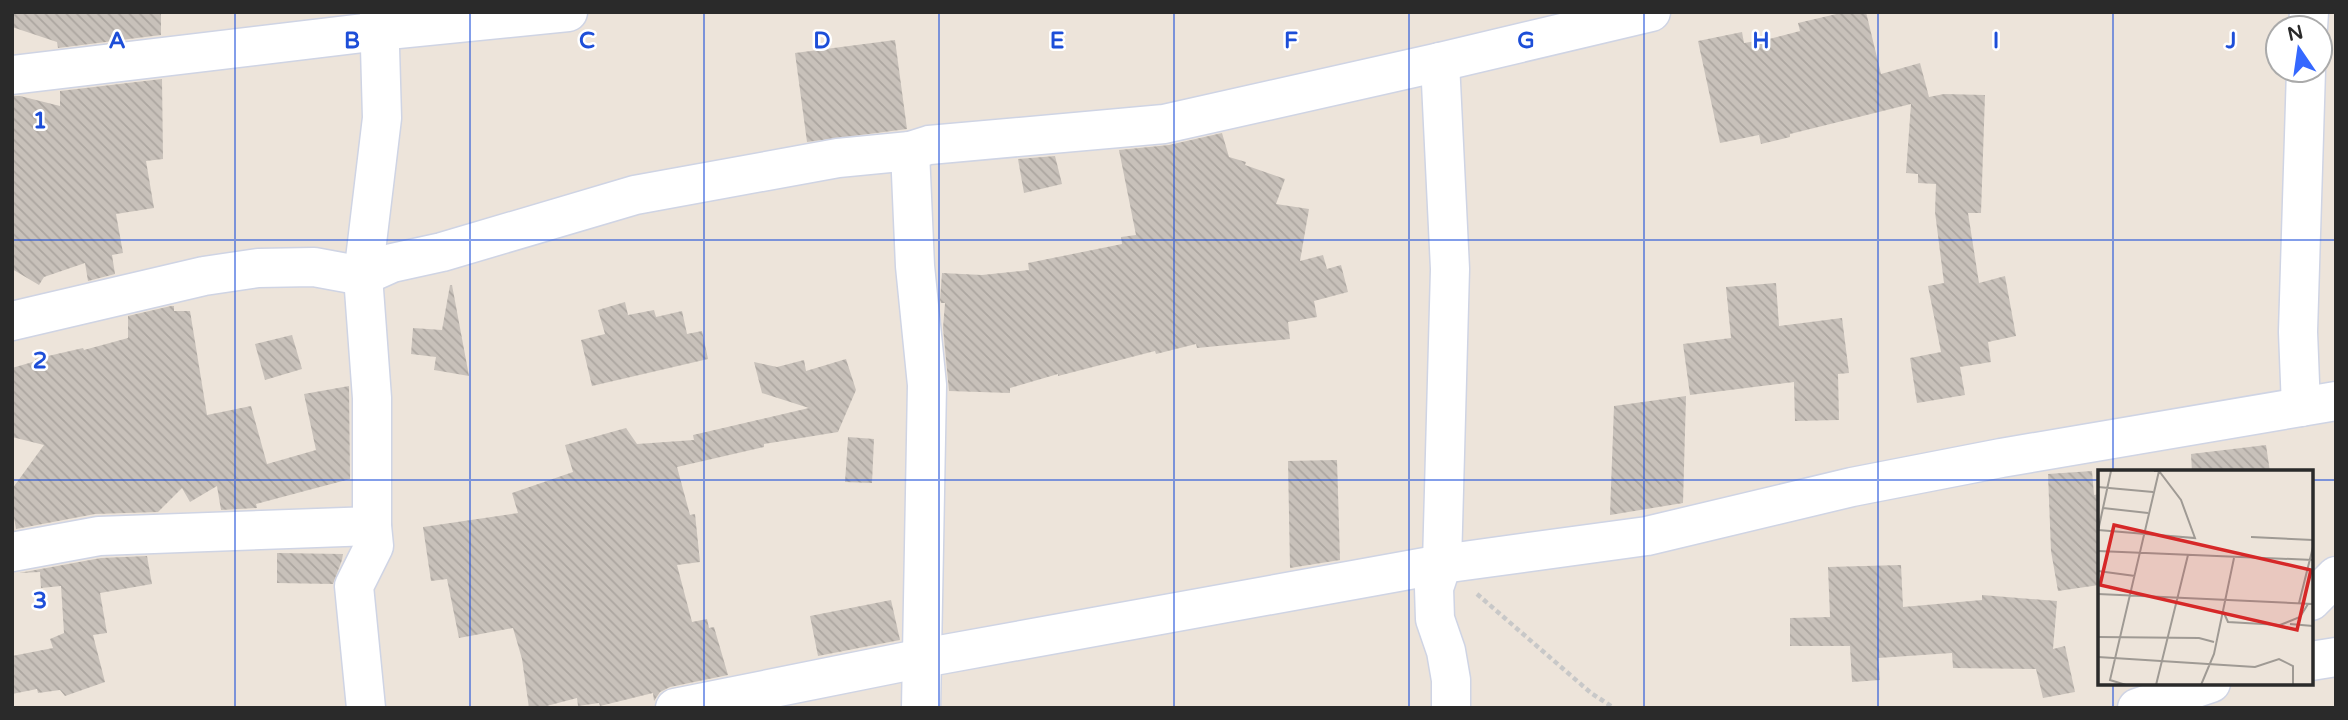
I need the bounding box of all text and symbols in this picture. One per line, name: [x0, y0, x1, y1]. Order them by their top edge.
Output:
north arrow: [2264, 14, 2334, 84]
text: N: [2285, 21, 2305, 46]
text: A: [108, 27, 126, 55]
text: B: [344, 27, 360, 55]
text: C: [579, 27, 595, 55]
text: D: [813, 27, 831, 55]
text: E: [1050, 27, 1064, 55]
text: F: [1284, 27, 1298, 55]
text: G: [1517, 27, 1535, 55]
text: H: [1752, 27, 1770, 55]
text: I: [1993, 27, 1999, 55]
text: J: [2225, 27, 2236, 55]
text: 1: [33, 107, 47, 135]
text: 2: [33, 347, 47, 375]
inset map: [2098, 470, 2313, 685]
text: 3: [33, 587, 47, 615]

